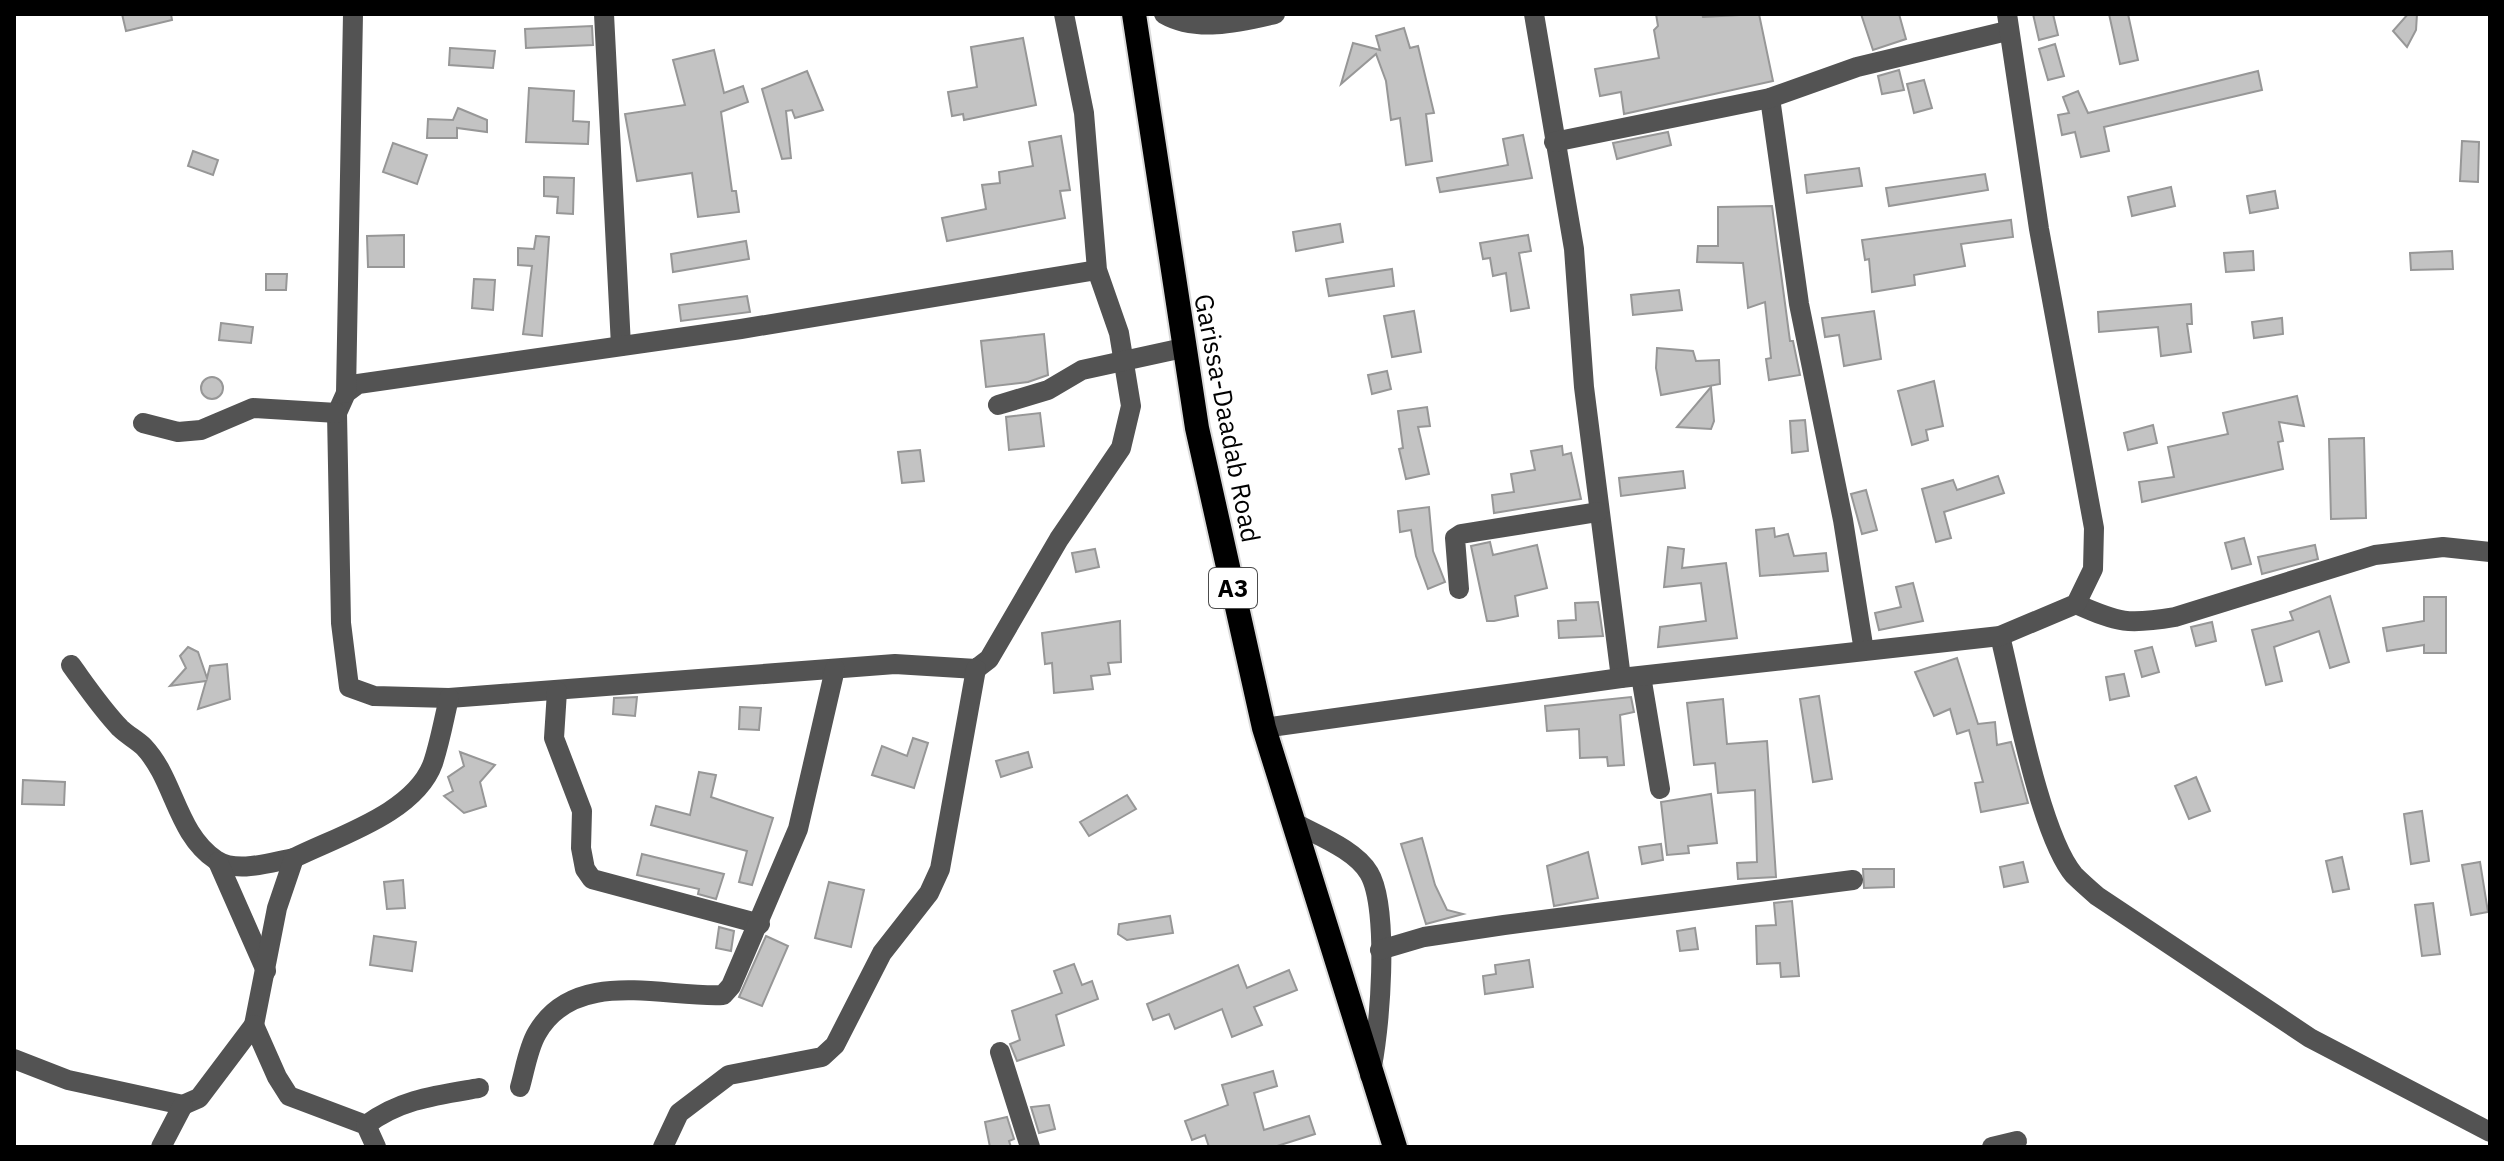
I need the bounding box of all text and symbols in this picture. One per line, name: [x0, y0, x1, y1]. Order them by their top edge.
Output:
street label: Garissa-Daadab Road: [1187, 291, 1269, 545]
road number: A3: [1209, 568, 1257, 608]

